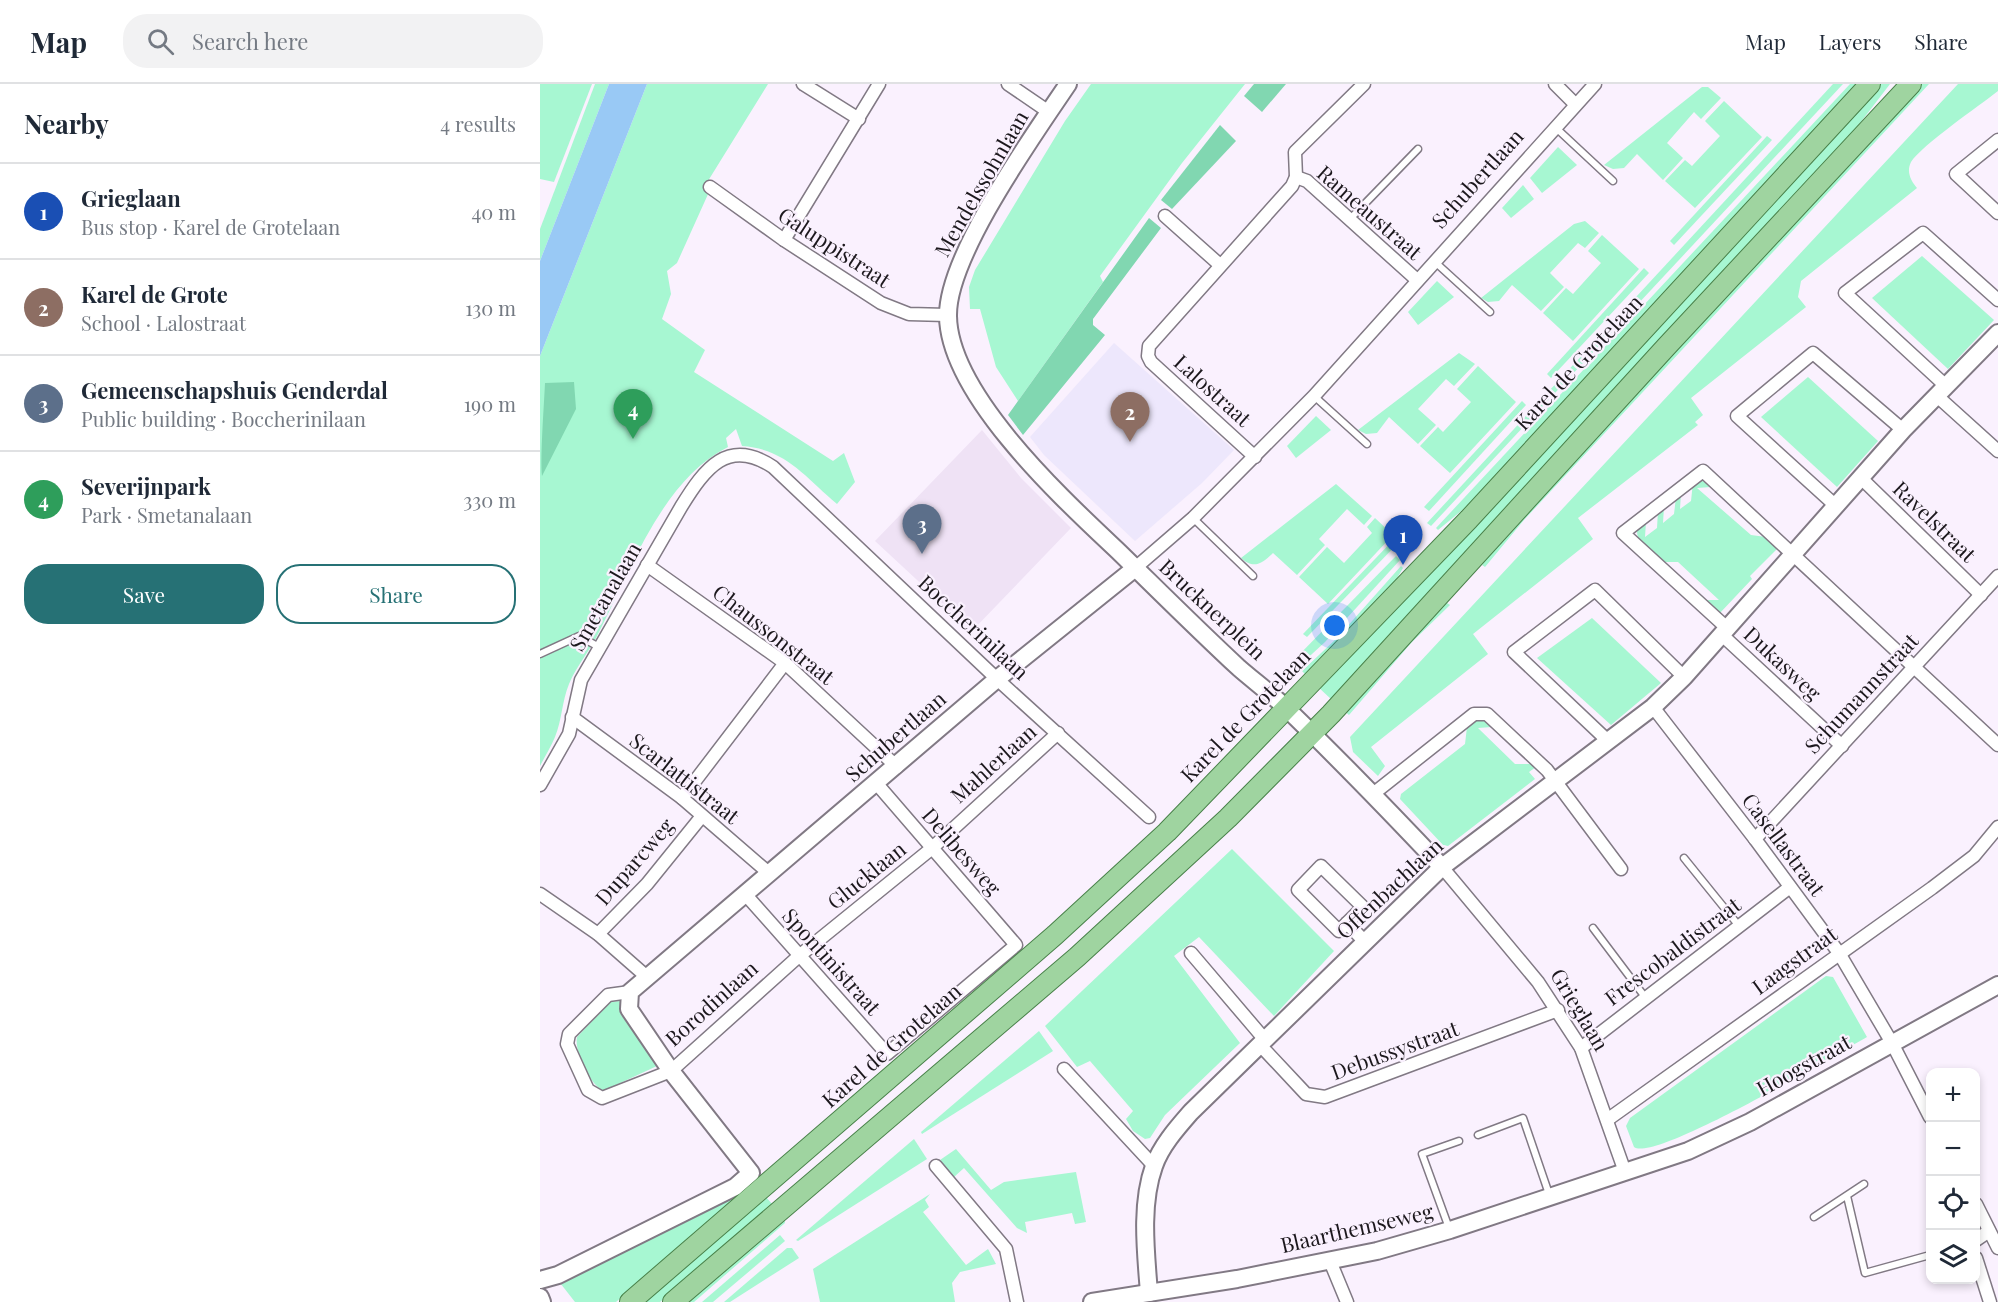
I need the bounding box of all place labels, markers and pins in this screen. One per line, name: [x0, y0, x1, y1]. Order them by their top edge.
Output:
pin: 4: [614, 390, 652, 439]
pin: 2: [1110, 392, 1150, 442]
pin: 3: [902, 504, 941, 554]
pin: 1: [1384, 516, 1422, 565]

